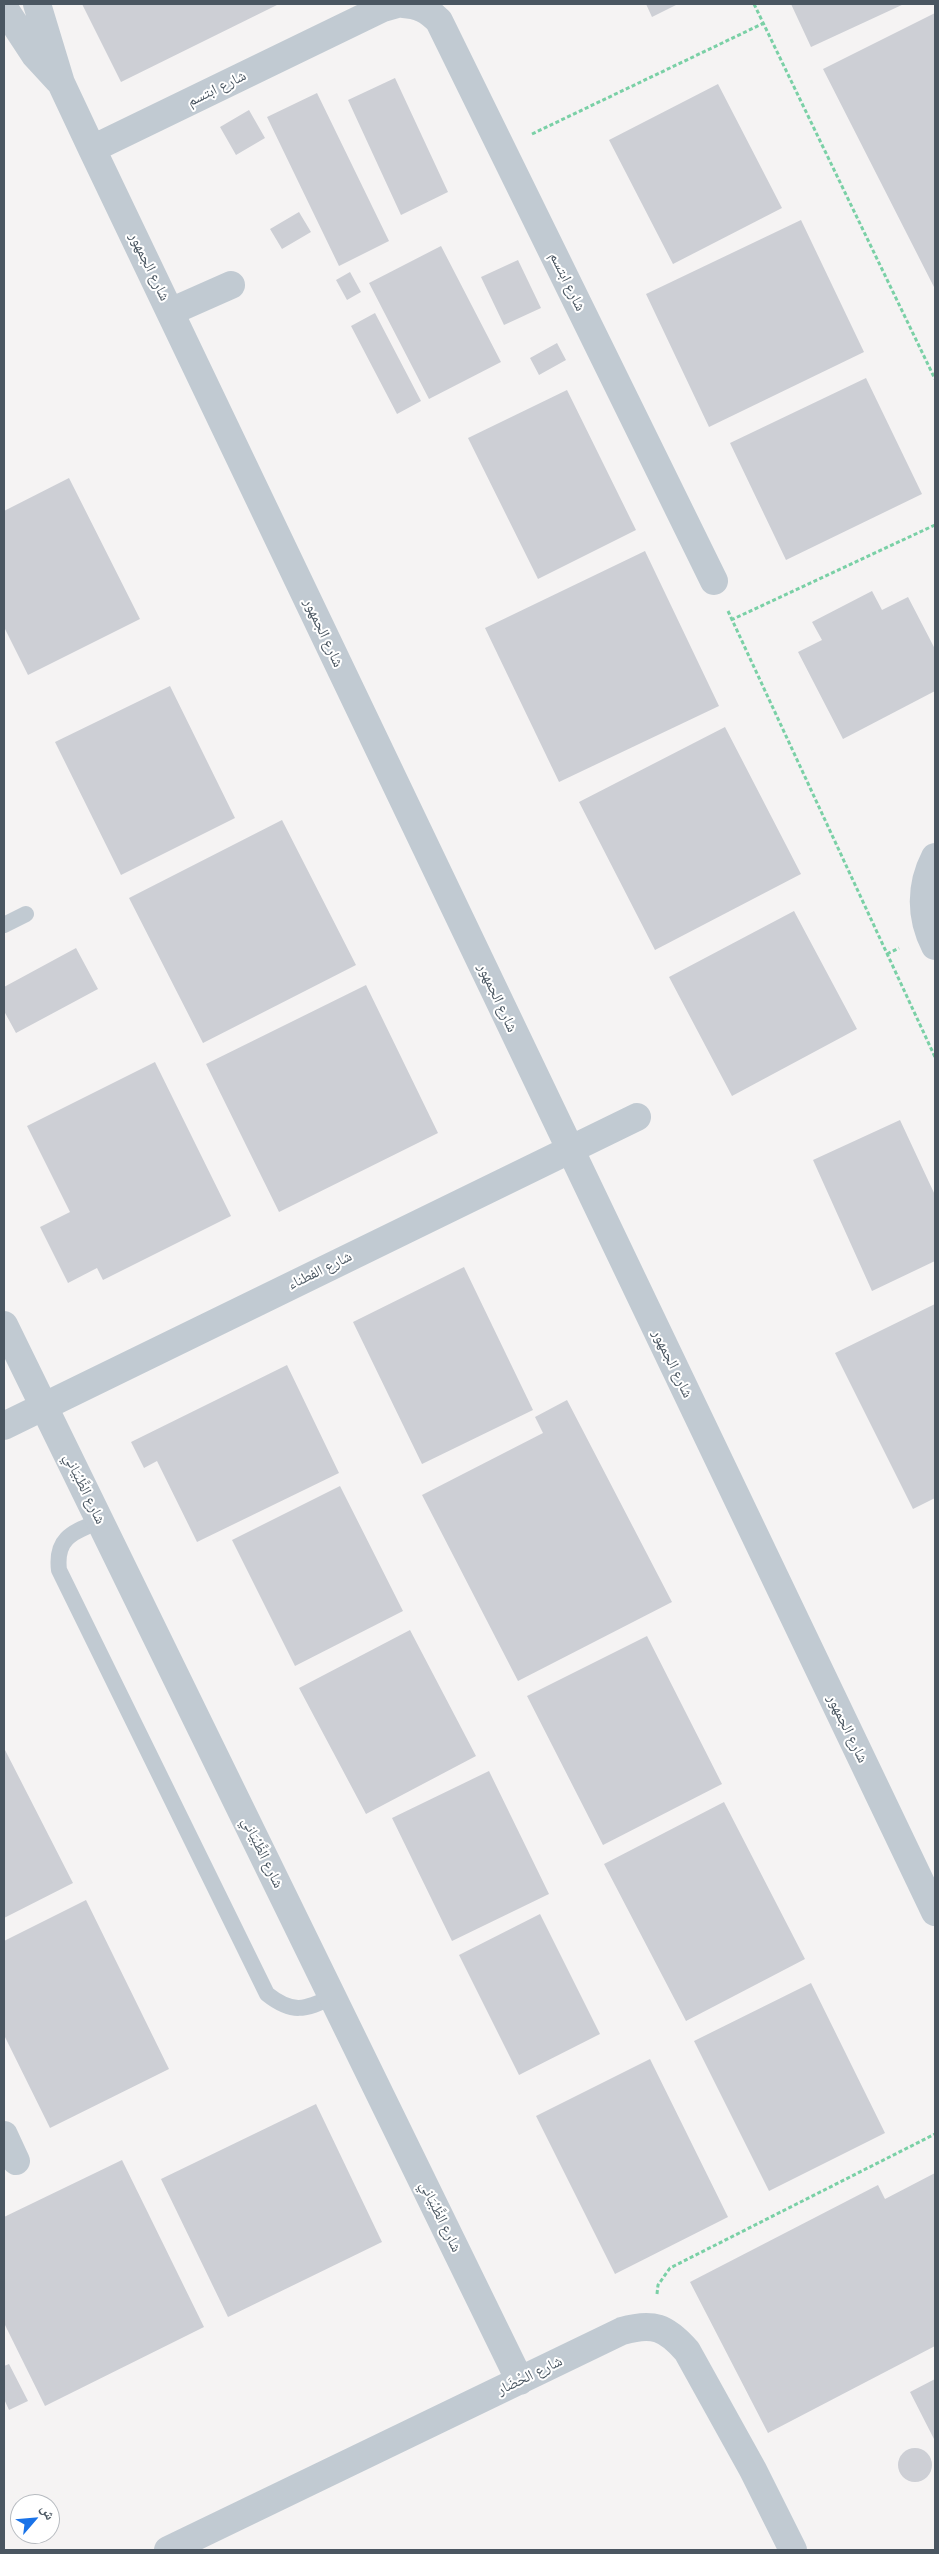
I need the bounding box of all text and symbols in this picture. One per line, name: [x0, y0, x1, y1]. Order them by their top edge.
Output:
street label: شارع ابتسم: [185, 67, 249, 111]
street label: شارع الجمهور: [125, 230, 173, 304]
street label: شارع ابتسم: [545, 250, 589, 314]
street label: شارع الجمهور: [299, 596, 347, 670]
street label: شارع الجمهور: [473, 961, 521, 1035]
street label: شارع الفطناء: [285, 1248, 355, 1294]
street label: شارع الجمهور: [648, 1327, 696, 1401]
street label: شارع الظَّبْيَاني: [59, 1451, 109, 1527]
street label: شارع الجمهور: [823, 1692, 871, 1766]
street label: شارع الظَّبْيَاني: [237, 1815, 287, 1891]
street label: شارع الظَّبْيَاني: [415, 2179, 465, 2255]
street label: شارع الحْضَار: [494, 2352, 566, 2400]
north arrow: [10, 2494, 60, 2544]
text: ش: [37, 2502, 59, 2523]

